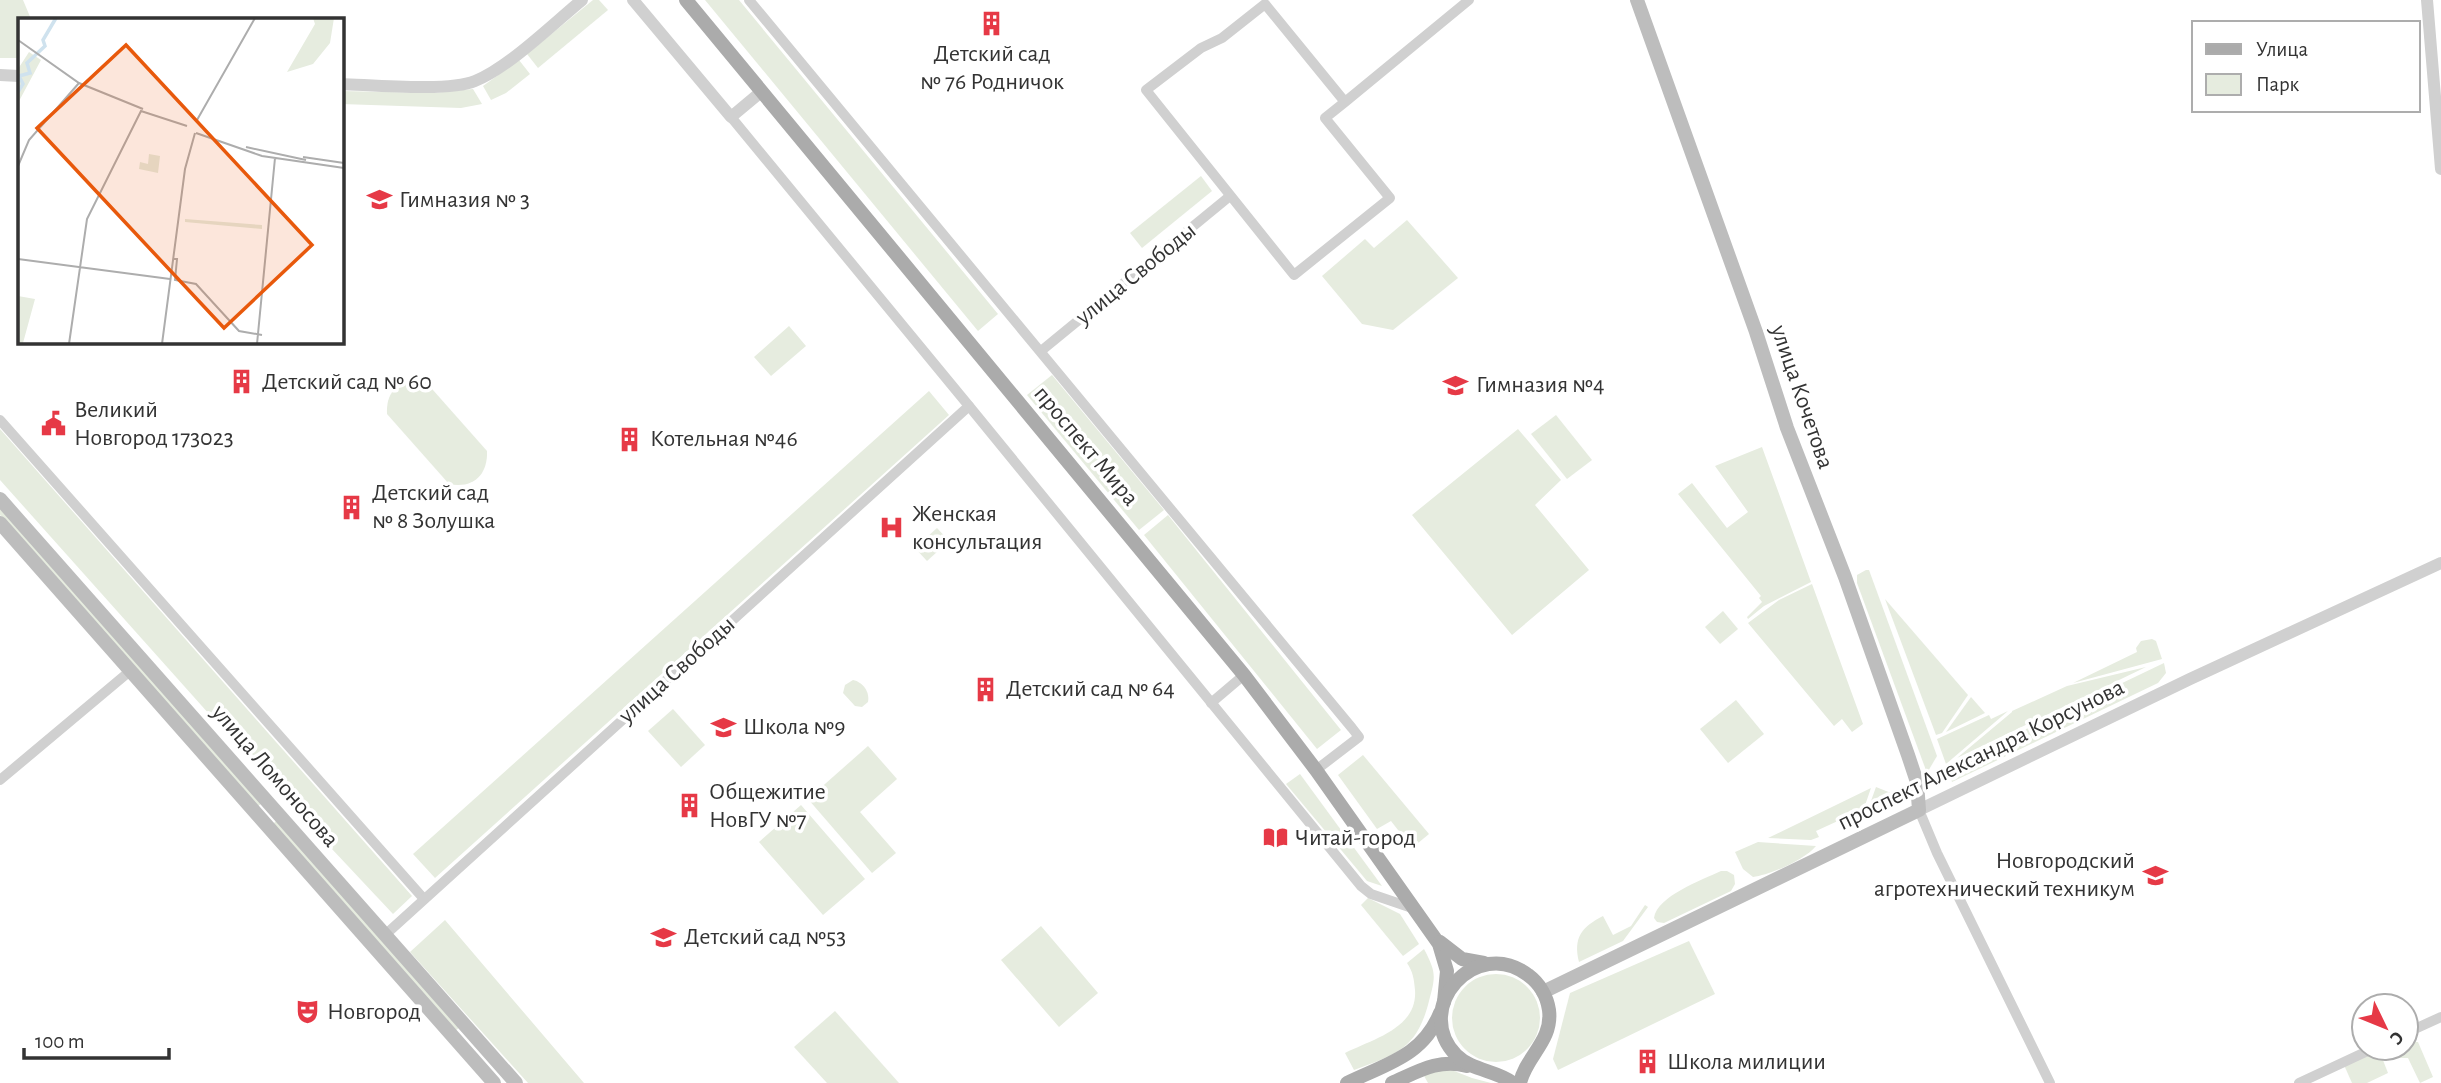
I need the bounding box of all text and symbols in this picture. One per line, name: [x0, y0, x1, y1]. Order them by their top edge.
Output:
building icon: Детский сад № 76 Родничок: [978, 9, 1006, 37]
inset map: [18, 18, 343, 343]
legend: [2192, 21, 2420, 112]
text: Улица: [2256, 39, 2309, 60]
place label: Детский сад № 76 Родничок: [920, 42, 1064, 94]
text: Парк: [2256, 74, 2300, 95]
school or university icon: Гимназия № 3: [365, 186, 393, 214]
place label: Гимназия № 3: [399, 188, 530, 212]
street label: улица Свободы: [1071, 218, 1201, 330]
street label: улица Кочетова: [1766, 321, 1838, 472]
building icon: Детский сад № 60: [228, 368, 256, 396]
place label: Детский сад № 60: [262, 370, 432, 394]
school or university icon: Гимназия №4: [1442, 371, 1470, 399]
place label: Гимназия №4: [1476, 373, 1605, 397]
street label: проспект Мира: [1029, 381, 1143, 511]
place label: Великий Новгород 173023: [74, 398, 234, 450]
public building icon: Великий Новгород 173023: [40, 410, 68, 438]
building icon: Котельная №46: [616, 425, 644, 453]
place label: Котельная №46: [650, 427, 798, 451]
place label: Детский сад № 8 Золушка: [372, 481, 495, 533]
building icon: Детский сад № 8 Золушка: [338, 493, 366, 521]
place label: Женская консультация: [912, 502, 1042, 554]
hospital icon: Женская консультация: [878, 514, 906, 542]
street label: улица Свободы: [614, 612, 740, 729]
building icon: Детский сад № 64: [972, 675, 1000, 703]
street label: проспект Александра Корсунова: [1834, 675, 2128, 835]
place label: Детский сад № 64: [1006, 677, 1175, 701]
street label: улица Ломоносова: [206, 699, 343, 852]
school or university icon: Школа №9: [709, 713, 737, 741]
place label: Школа №9: [743, 715, 846, 739]
place label: Общежитие НовГУ №7: [709, 780, 826, 832]
building icon: Общежитие НовГУ №7: [675, 792, 703, 820]
library icon: Читай-город: [1261, 824, 1289, 852]
place label: Читай-город: [1295, 826, 1416, 850]
place label: Новгородский агротехнический техникум: [1874, 849, 2135, 901]
school or university icon: Новгородский агротехнический техникум: [2141, 861, 2169, 889]
school or university icon: Детский сад №53: [650, 923, 678, 951]
place label: Детский сад №53: [684, 925, 846, 949]
north arrow: [2350, 992, 2420, 1062]
theatre icon: Новгород: [293, 998, 321, 1026]
place label: Новгород: [327, 1000, 421, 1024]
scale bar: [24, 1016, 170, 1060]
text: С: [2386, 1027, 2407, 1048]
text: 100 m: [35, 1031, 85, 1052]
building icon: Школа милиции: [1633, 1048, 1661, 1076]
place label: Школа милиции: [1667, 1050, 1826, 1074]

